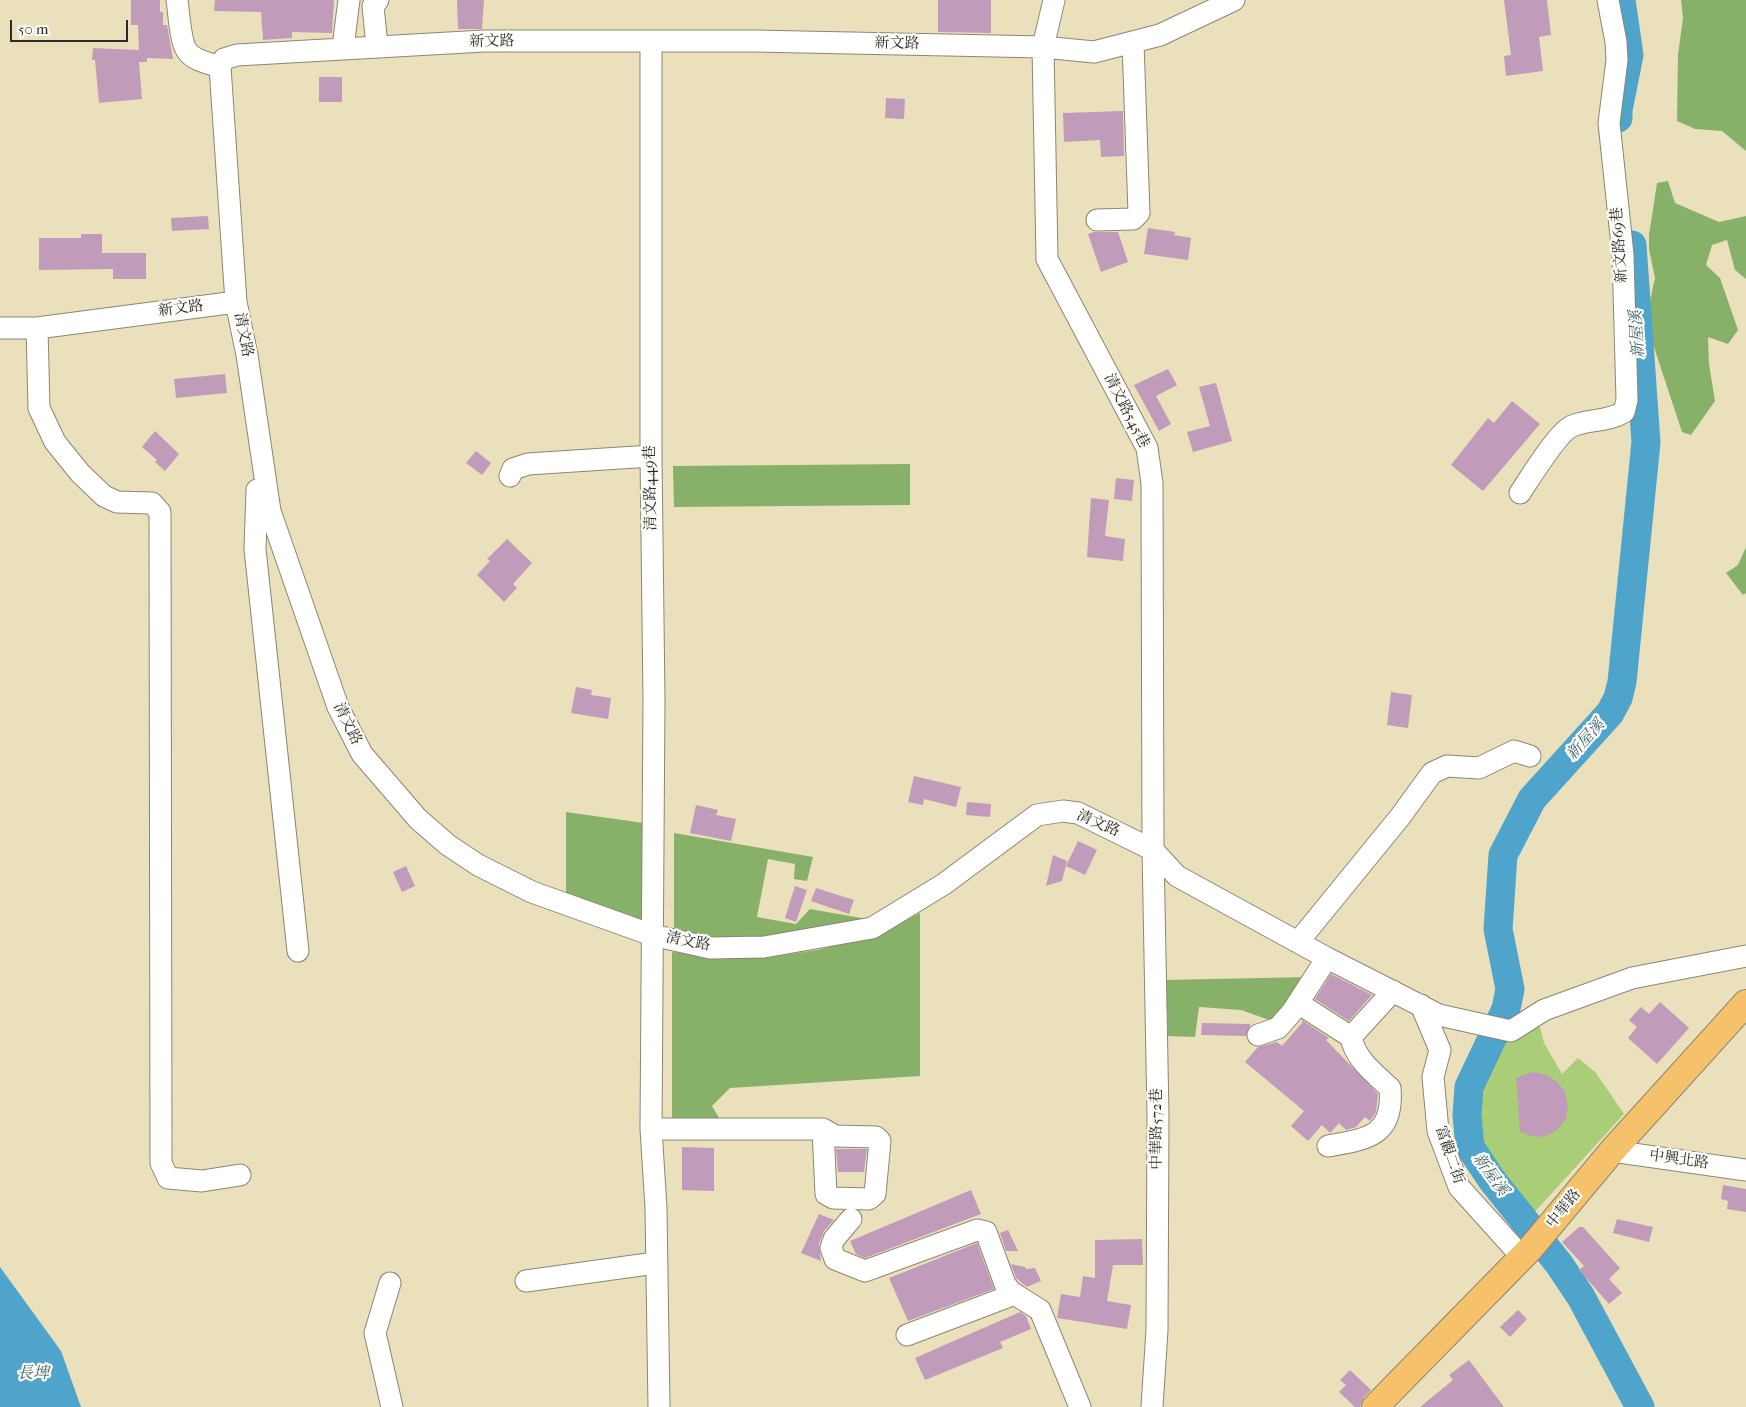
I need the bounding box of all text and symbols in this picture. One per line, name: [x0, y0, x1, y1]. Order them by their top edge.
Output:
scale bar: [12, 10, 130, 42]
text: 50 m: [18, 20, 48, 38]
street label: 新文路: [469, 33, 515, 51]
street label: 新文路: [874, 35, 920, 53]
street label: 新文路69巷: [1608, 206, 1632, 284]
street label: 新文路: [158, 297, 204, 321]
water label: 新屋溪: [1627, 309, 1649, 359]
street label: 清文路: [230, 311, 256, 359]
street label: 清文路545巷: [1099, 371, 1153, 451]
street label: 清文路449巷: [641, 445, 661, 531]
street label: 清文路: [329, 700, 365, 748]
water label: 新屋溪: [1563, 716, 1609, 764]
street label: 清文路: [1074, 807, 1122, 841]
street label: 清文路: [664, 929, 712, 955]
street label: 中華路572巷: [1148, 1088, 1166, 1170]
street label: 富觀二街: [1431, 1124, 1467, 1186]
street label: 中興北路: [1648, 1147, 1710, 1173]
water label: 新屋溪: [1468, 1150, 1512, 1200]
street label: 中華路: [1543, 1186, 1585, 1232]
water label: 長埤: [17, 1364, 49, 1384]

